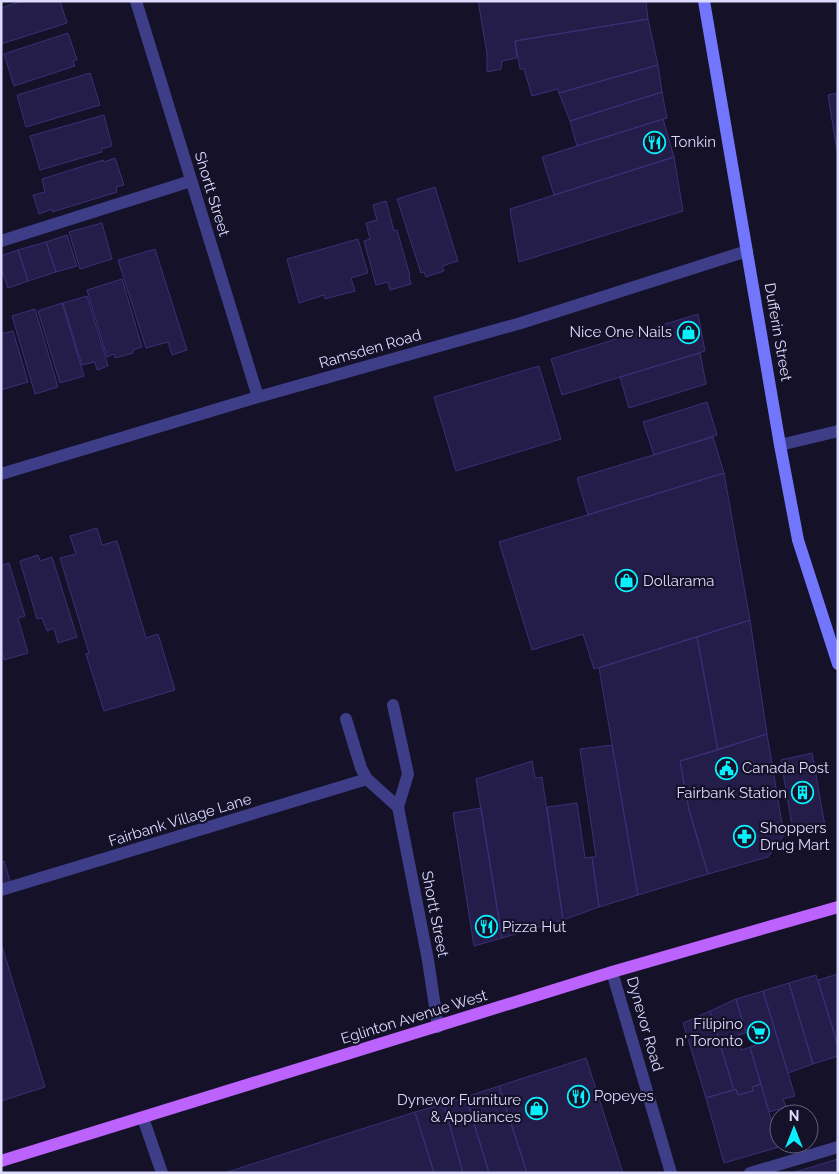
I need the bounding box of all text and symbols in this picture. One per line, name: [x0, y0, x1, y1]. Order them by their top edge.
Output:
restaurant icon: Tonkin: [643, 130, 667, 154]
place label: Tonkin: [671, 133, 716, 151]
street label: Shortt Street: [191, 150, 233, 238]
street label: Dufferin Street: [760, 281, 796, 383]
shop icon: Nice One Nails: [676, 320, 700, 344]
place label: Nice One Nails: [569, 323, 672, 341]
street label: Ramsden Road: [317, 326, 423, 372]
shop icon: Dollarama: [615, 569, 639, 593]
place label: Dollarama: [643, 572, 714, 590]
public building icon: Canada Post: [714, 756, 738, 780]
place label: Canada Post: [742, 759, 829, 777]
building icon: Fairbank Station: [791, 781, 815, 805]
place label: Fairbank Station: [676, 784, 787, 802]
street label: Fairbank Village Lane: [107, 790, 254, 850]
place label: Shoppers Drug Mart: [760, 819, 830, 854]
pharmacy icon: Shoppers Drug Mart: [732, 825, 756, 849]
street label: Shortt Street: [418, 869, 452, 959]
restaurant icon: Pizza Hut: [474, 915, 498, 939]
place label: Pizza Hut: [502, 918, 566, 936]
street label: Dynevor Road: [623, 975, 667, 1073]
street label: Eglinton Avenue West: [339, 986, 489, 1048]
place label: Filipino n' Toronto: [676, 1015, 743, 1050]
supermarket icon: Filipino n' Toronto: [747, 1021, 771, 1045]
restaurant icon: Popeyes: [566, 1084, 590, 1108]
place label: Popeyes: [594, 1087, 654, 1105]
place label: Dynevor Furniture & Appliances: [397, 1091, 521, 1126]
shop icon: Dynevor Furniture & Appliances: [525, 1097, 549, 1121]
north arrow: [769, 1104, 819, 1154]
text: N: [789, 1108, 799, 1124]

